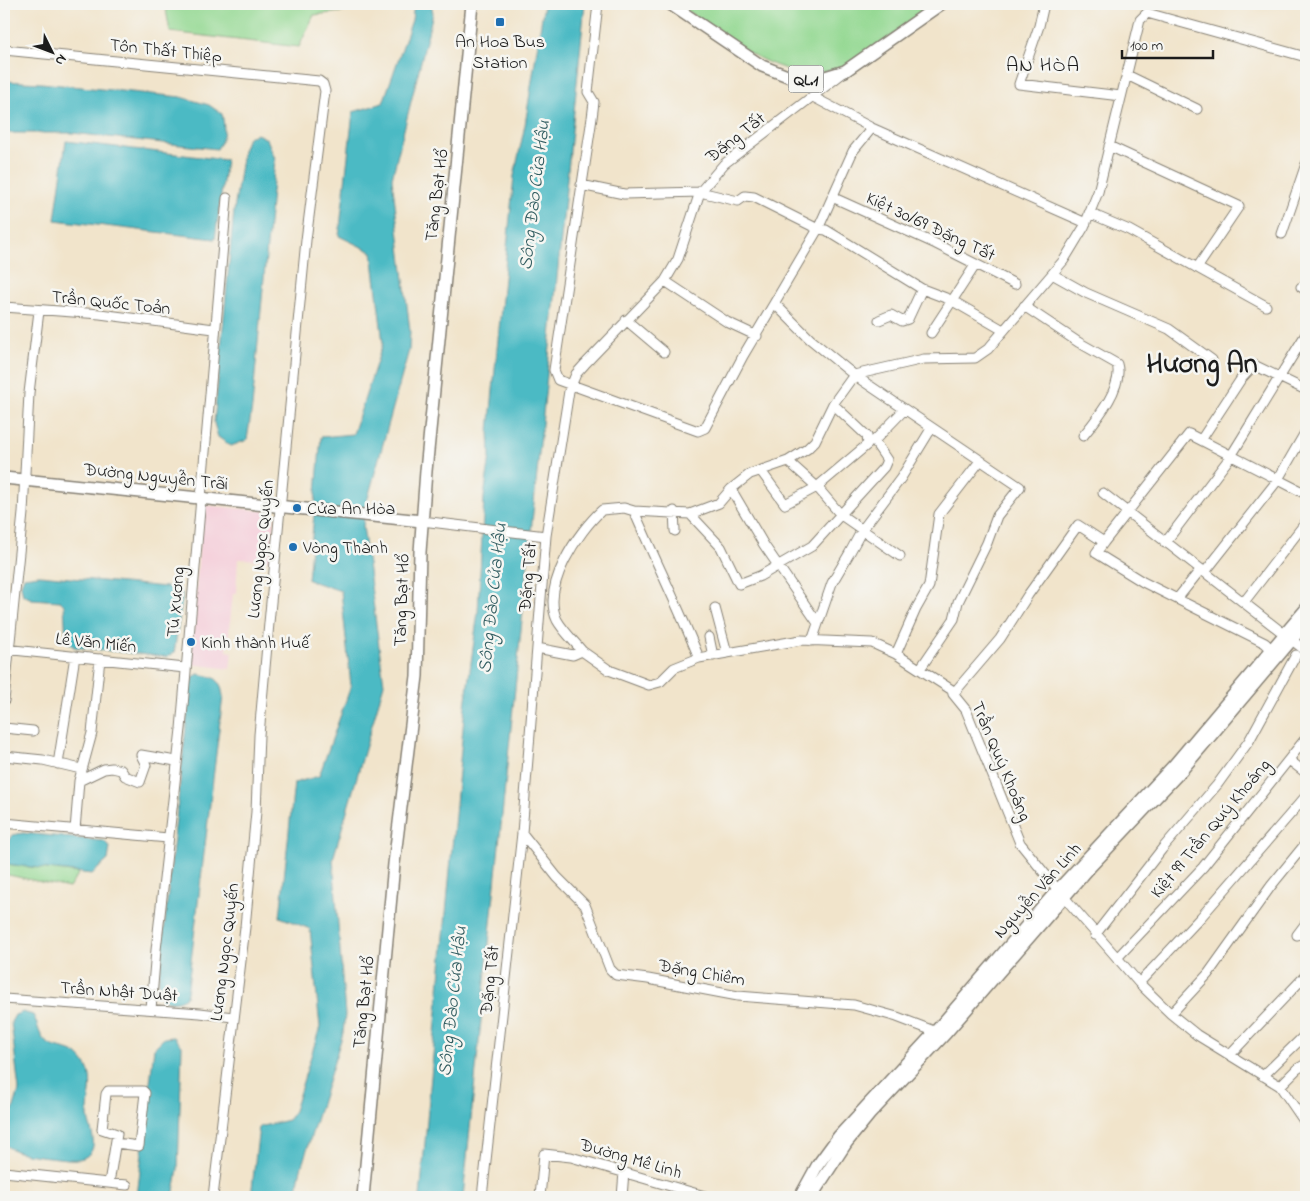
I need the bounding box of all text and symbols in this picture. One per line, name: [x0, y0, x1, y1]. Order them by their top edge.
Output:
marker: An Hoa Bus Station: [494, 16, 506, 28]
north arrow: [28, 28, 78, 78]
scale bar: [1122, 28, 1214, 60]
place label: An Hoa Bus Station: [455, 30, 545, 77]
street label: Tôn Thất Thiệp: [108, 33, 223, 71]
text: 100 m: [1130, 35, 1163, 57]
text: N: [50, 49, 72, 70]
district label: AN HÒA: [1006, 52, 1080, 81]
road number: QL.1: [788, 66, 824, 92]
street label: Đặng Tất: [700, 107, 772, 172]
water label: Sông Đào Cửa Hậu: [513, 119, 559, 272]
street label: Tăng Bạt Hổ: [419, 147, 458, 243]
street label: Kiệt 30/69 Đặng Tất: [861, 186, 999, 270]
street label: Trần Quốc Toản: [50, 285, 172, 323]
district label: Hương An: [1146, 345, 1258, 387]
street label: Đường Nguyễn Trãi: [81, 457, 229, 499]
street label: Lương Ngọc Quyến: [242, 479, 283, 620]
place label: Cửa An Hòa: [307, 497, 395, 523]
marker: Cửa An Hòa: [291, 502, 303, 514]
water label: Sông Đào Cửa Hậu: [472, 522, 516, 675]
place label: Vòng Thành: [302, 536, 388, 563]
marker: Vòng Thành: [287, 541, 299, 553]
street label: Đặng Tất: [513, 541, 546, 614]
street label: Tăng Bạt Hổ: [388, 553, 419, 647]
street label: Tú Xương: [161, 566, 194, 639]
street label: Lê Văn Miến: [54, 627, 138, 661]
place label: Kinh thành Huế: [201, 631, 311, 657]
marker: Kinh thành Huế: [185, 636, 197, 648]
street label: Trần Quý Khoáng: [962, 698, 1037, 826]
street label: Kiệt 99 Trần Quý Khoáng: [1145, 754, 1279, 905]
street label: Nguyễn Văn Linh: [988, 838, 1089, 946]
street label: Lương Ngọc Quyến: [205, 881, 248, 1023]
water label: Sông Đào Cửa Hậu: [432, 925, 476, 1078]
street label: Đặng Tất: [474, 944, 509, 1017]
street label: Đặng Chiêm: [655, 953, 747, 995]
street label: Tăng Bạt Hổ: [347, 955, 384, 1050]
street label: Trần Nhật Duật: [59, 976, 179, 1010]
street label: Đường Mê Linh: [575, 1133, 685, 1188]

